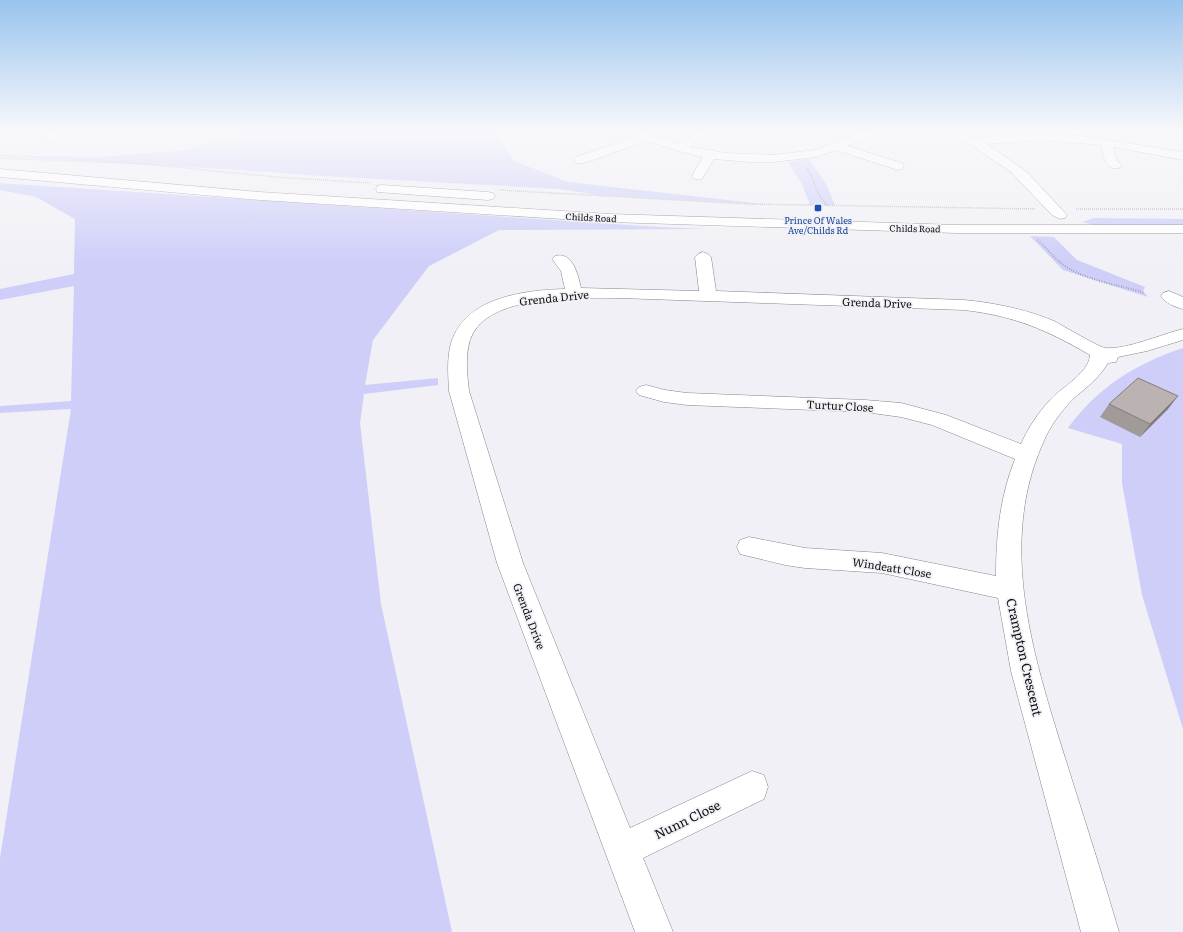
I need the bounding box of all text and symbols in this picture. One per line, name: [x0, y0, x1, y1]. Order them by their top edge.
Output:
marker: Prince Of Wales Ave/Childs Rd: [813, 203, 823, 213]
street label: Childs Road: [565, 209, 617, 225]
place label: Prince Of Wales Ave/Childs Rd: [784, 213, 852, 237]
street label: Childs Road: [889, 221, 941, 235]
street label: Grenda Drive: [518, 285, 590, 309]
street label: Grenda Drive: [842, 293, 913, 311]
street label: Turtur Close: [806, 395, 874, 415]
street label: Windeatt Close: [851, 553, 933, 581]
street label: Grenda Drive: [510, 580, 550, 652]
street label: Crampton Crescent: [1002, 596, 1048, 718]
street label: Nunn Close: [651, 795, 724, 843]

